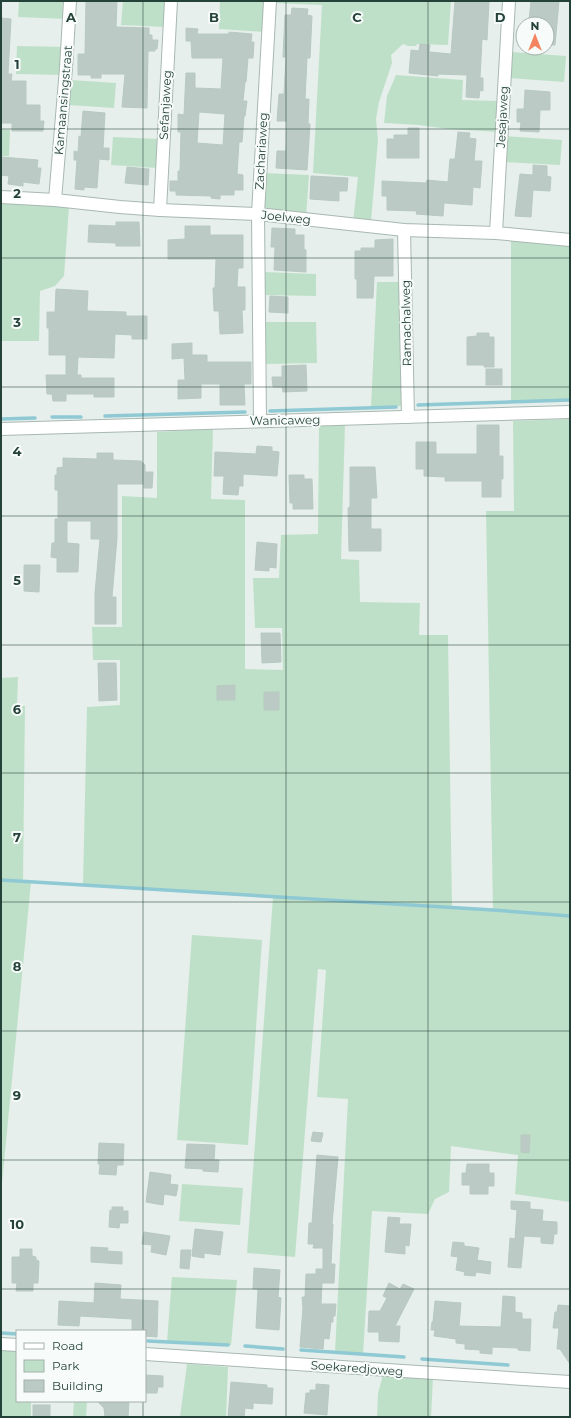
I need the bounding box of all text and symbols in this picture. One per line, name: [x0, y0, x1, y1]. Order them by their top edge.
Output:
text: A: [65, 9, 77, 25]
text: B: [209, 9, 219, 25]
text: C: [352, 9, 362, 25]
text: D: [495, 9, 506, 25]
north arrow: [515, 16, 555, 56]
text: N: [531, 19, 539, 33]
street label: Kamaansingstraat: [51, 44, 75, 155]
text: 1: [14, 56, 20, 72]
street label: Sefanjaweg: [156, 70, 174, 140]
street label: Jesajaweg: [493, 86, 511, 149]
street label: Zachariaweg: [251, 112, 271, 190]
text: 2: [13, 185, 21, 201]
street label: Joelweg: [259, 207, 312, 227]
street label: Ramachalweg: [398, 280, 414, 366]
text: 3: [12, 314, 21, 330]
street label: Wanicaweg: [250, 412, 320, 428]
text: 4: [13, 443, 22, 459]
text: 5: [13, 572, 21, 588]
text: 6: [13, 701, 22, 717]
text: 7: [13, 829, 21, 845]
text: 8: [13, 958, 22, 974]
text: 9: [13, 1087, 21, 1103]
text: 10: [10, 1216, 24, 1232]
legend: [16, 1330, 146, 1402]
text: Road: [52, 1338, 83, 1353]
street label: Soekaredjoweg: [310, 1357, 404, 1379]
text: Park: [52, 1358, 80, 1373]
text: Building: [52, 1378, 103, 1393]

